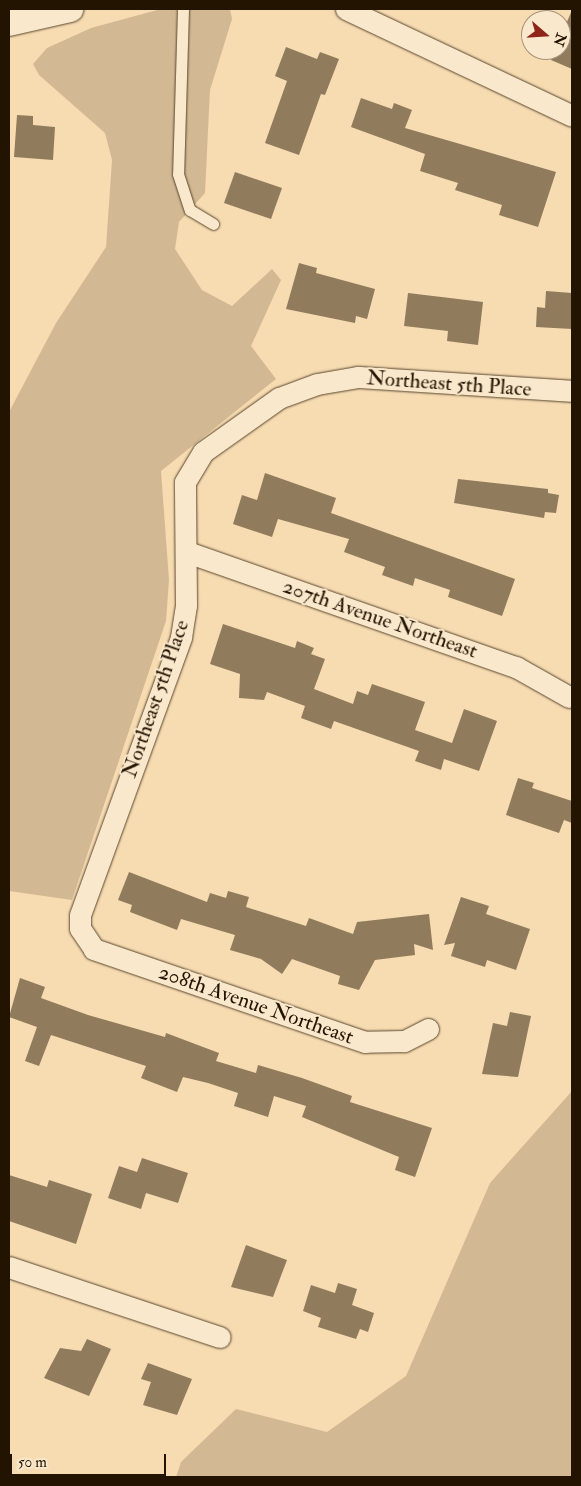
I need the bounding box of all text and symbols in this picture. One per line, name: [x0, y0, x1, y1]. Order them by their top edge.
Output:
north arrow: [521, 10, 571, 60]
text: N: [550, 31, 570, 48]
street label: Northeast 5th Place: [366, 366, 532, 402]
street label: 207th Avenue Northeast: [279, 574, 481, 664]
street label: Northeast 5th Place: [117, 617, 195, 781]
street label: 208th Avenue Northeast: [155, 960, 357, 1050]
scale bar: [12, 1444, 169, 1476]
text: 50 m: [18, 1453, 47, 1472]

